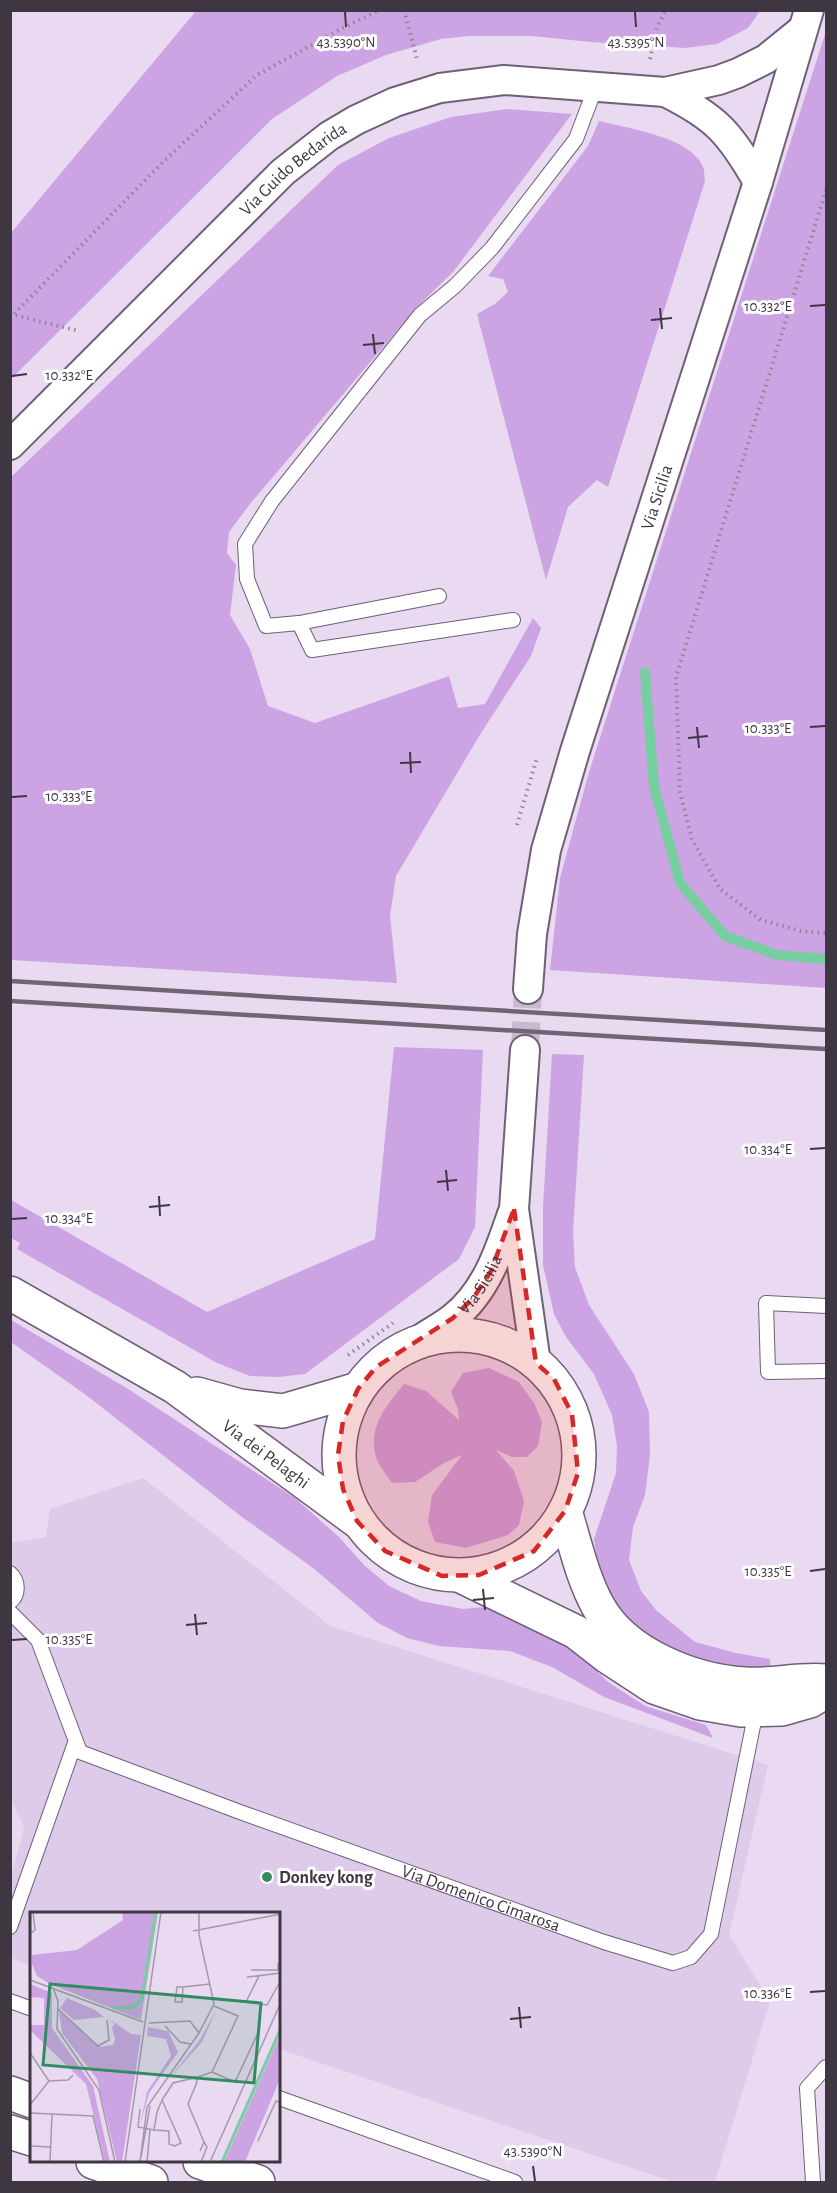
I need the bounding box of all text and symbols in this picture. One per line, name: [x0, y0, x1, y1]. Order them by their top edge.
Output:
text: 43.5390°N: [317, 35, 375, 50]
text: 43.5395°N: [607, 35, 665, 50]
street label: Via Guido Bedarida: [237, 120, 350, 219]
text: 10.332°E: [744, 299, 792, 314]
text: 10.332°E: [45, 368, 93, 383]
street label: Via Sicilia: [639, 463, 676, 532]
text: 10.333°E: [745, 721, 791, 736]
text: 10.333°E: [46, 789, 92, 804]
text: 10.334°E: [744, 1142, 792, 1157]
text: 10.334°E: [45, 1211, 93, 1226]
street label: Via Sicilia: [455, 1252, 506, 1318]
street label: Via dei Pelaghi: [219, 1417, 312, 1493]
text: 10.335°E: [745, 1564, 791, 1579]
text: 10.335°E: [46, 1632, 92, 1647]
street label: Via Domenico Cimarosa: [399, 1862, 562, 1936]
place label: Donkey kong: [279, 1869, 374, 1887]
marker: Donkey kong: [260, 1870, 274, 1884]
inset map: [30, 1912, 280, 2163]
text: 10.336°E: [744, 1986, 792, 2001]
text: 43.5390°N: [504, 2144, 562, 2159]

